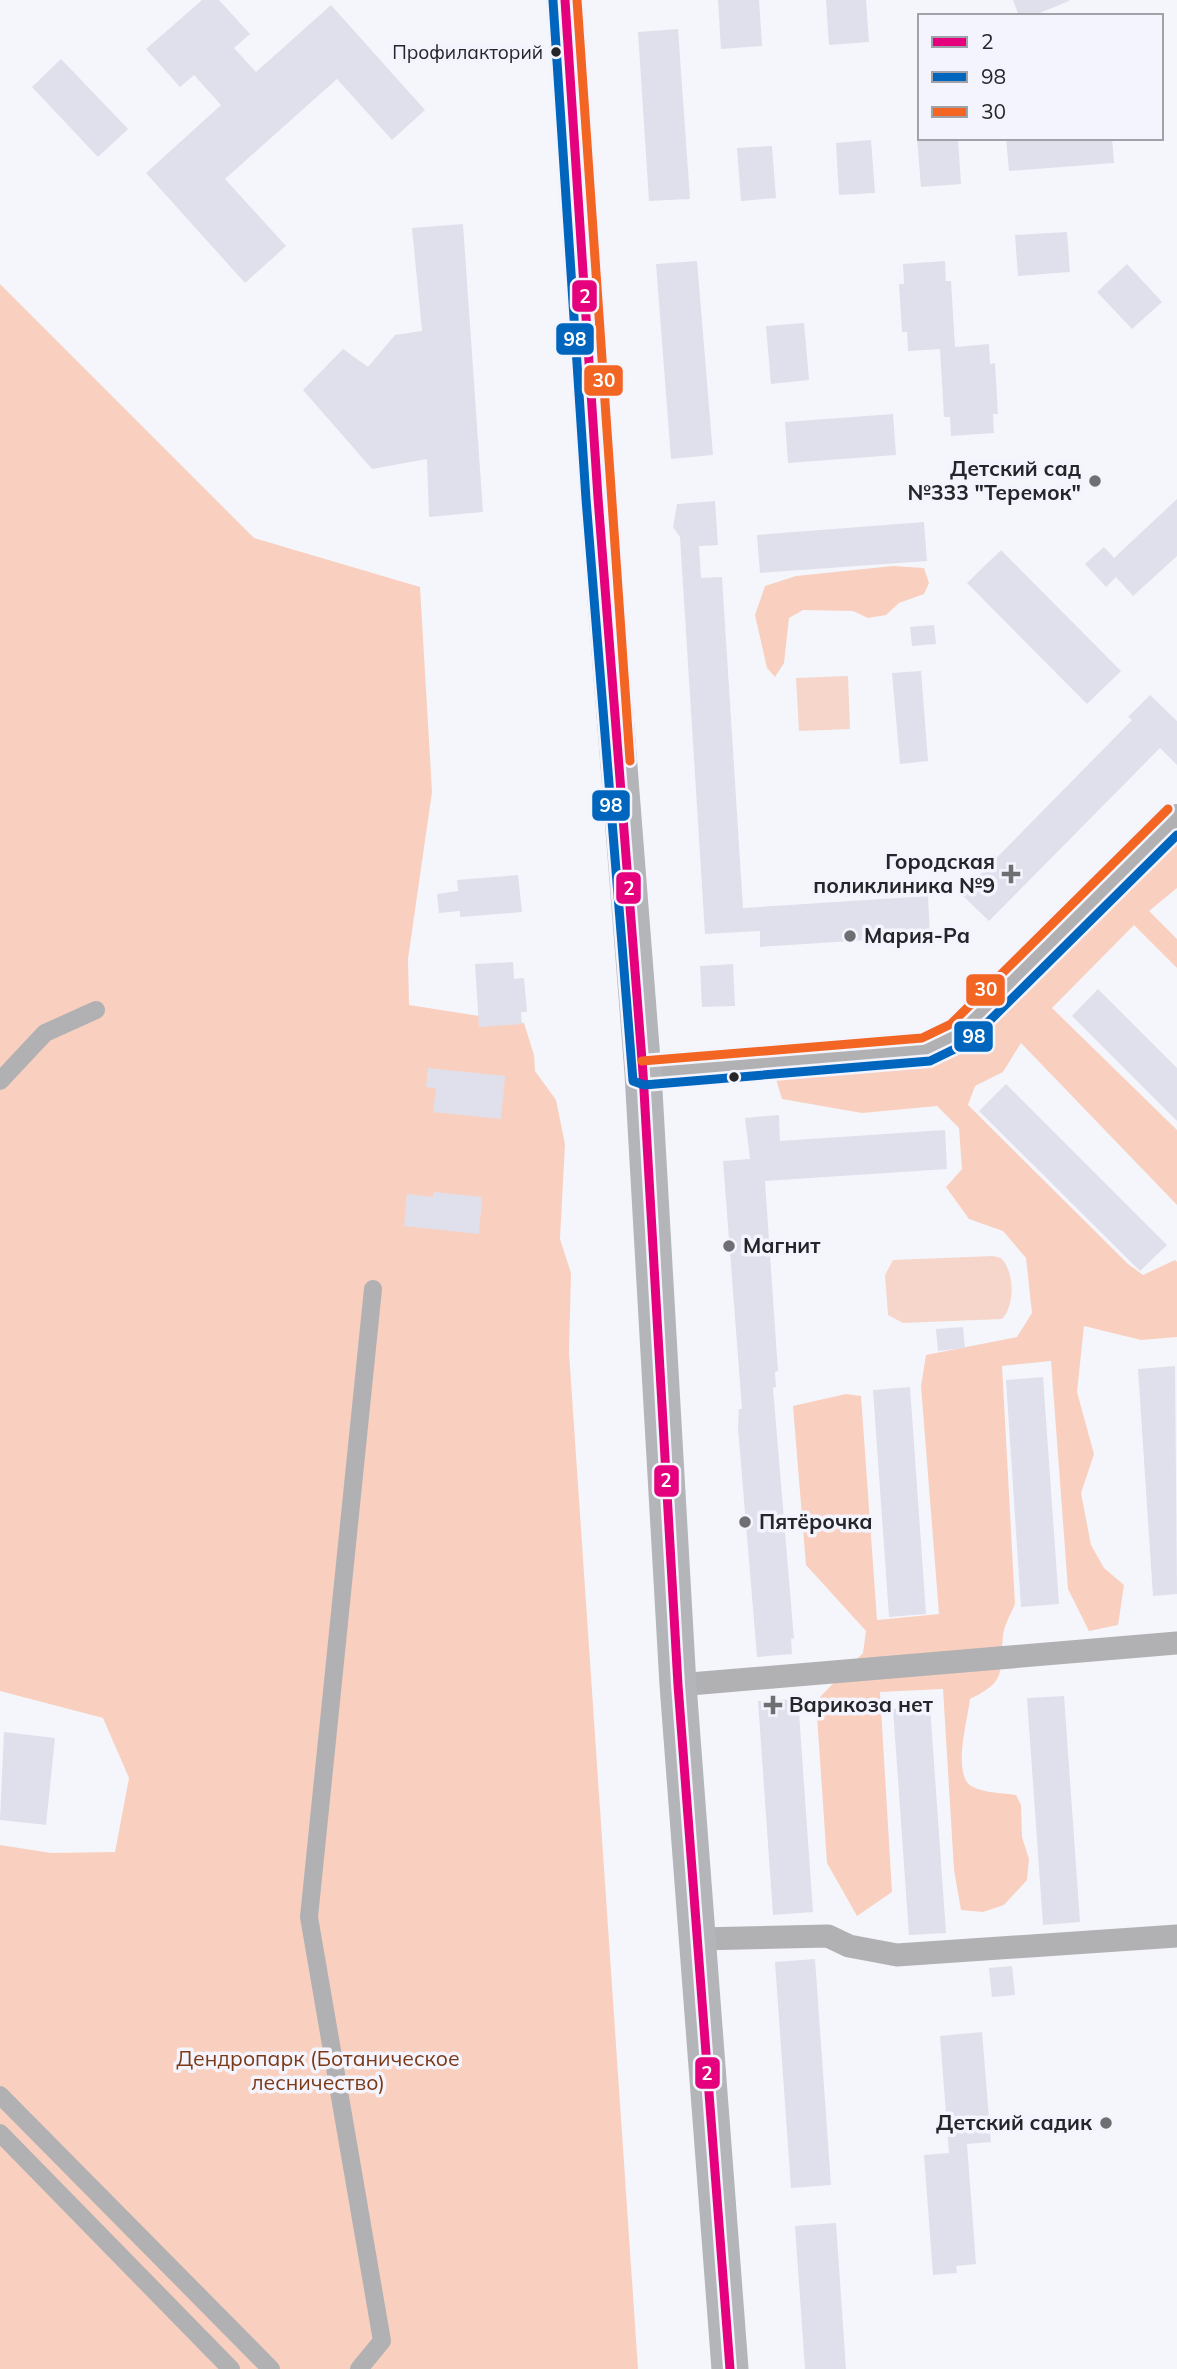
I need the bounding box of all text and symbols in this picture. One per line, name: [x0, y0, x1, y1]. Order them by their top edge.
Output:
legend: [918, 14, 1163, 140]
text: 2: [981, 28, 994, 54]
place label: Профилакторий: [392, 40, 543, 64]
marker: Профилакторий: [549, 45, 563, 59]
text: 98: [981, 63, 1006, 89]
text: 30: [981, 98, 1006, 124]
line badge: 2: [571, 279, 598, 313]
text: 2: [579, 284, 591, 308]
line badge: 98: [555, 322, 595, 356]
text: 98: [564, 327, 586, 351]
line badge: 30: [583, 364, 624, 397]
text: 30: [593, 368, 615, 392]
place label: Детский сад №333 "Теремок": [908, 455, 1081, 505]
marker: Детский сад №333 "Теремок": [1087, 473, 1103, 489]
line badge: 98: [591, 789, 631, 822]
text: 98: [600, 793, 622, 817]
place label: Городская поликлиника №9: [813, 848, 995, 898]
marker: Городская поликлиника №9: [1001, 864, 1021, 884]
line badge: 2: [615, 871, 642, 905]
text: 2: [623, 876, 635, 900]
place label: Мария-Ра: [864, 922, 970, 948]
marker: Мария-Ра: [842, 928, 858, 944]
line badge: 30: [965, 973, 1006, 1007]
text: 30: [975, 977, 997, 1001]
line badge: 98: [953, 1020, 994, 1053]
text: 98: [963, 1024, 985, 1048]
unlabelled marker: [727, 1070, 741, 1084]
place label: Магнит: [743, 1232, 821, 1258]
marker: Магнит: [721, 1238, 737, 1254]
line badge: 2: [653, 1464, 680, 1498]
text: 2: [660, 1468, 672, 1492]
place label: Пятёрочка: [759, 1508, 873, 1534]
marker: Пятёрочка: [737, 1514, 753, 1530]
place label: Варикоза нет: [789, 1691, 934, 1717]
marker: Варикоза нет: [763, 1695, 783, 1715]
park label: Дендропарк (Ботаническое лесничество): [176, 2045, 460, 2095]
line badge: 2: [694, 2056, 721, 2090]
text: 2: [701, 2061, 713, 2085]
place label: Детский садик: [936, 2109, 1093, 2135]
marker: Детский садик: [1098, 2115, 1114, 2131]

